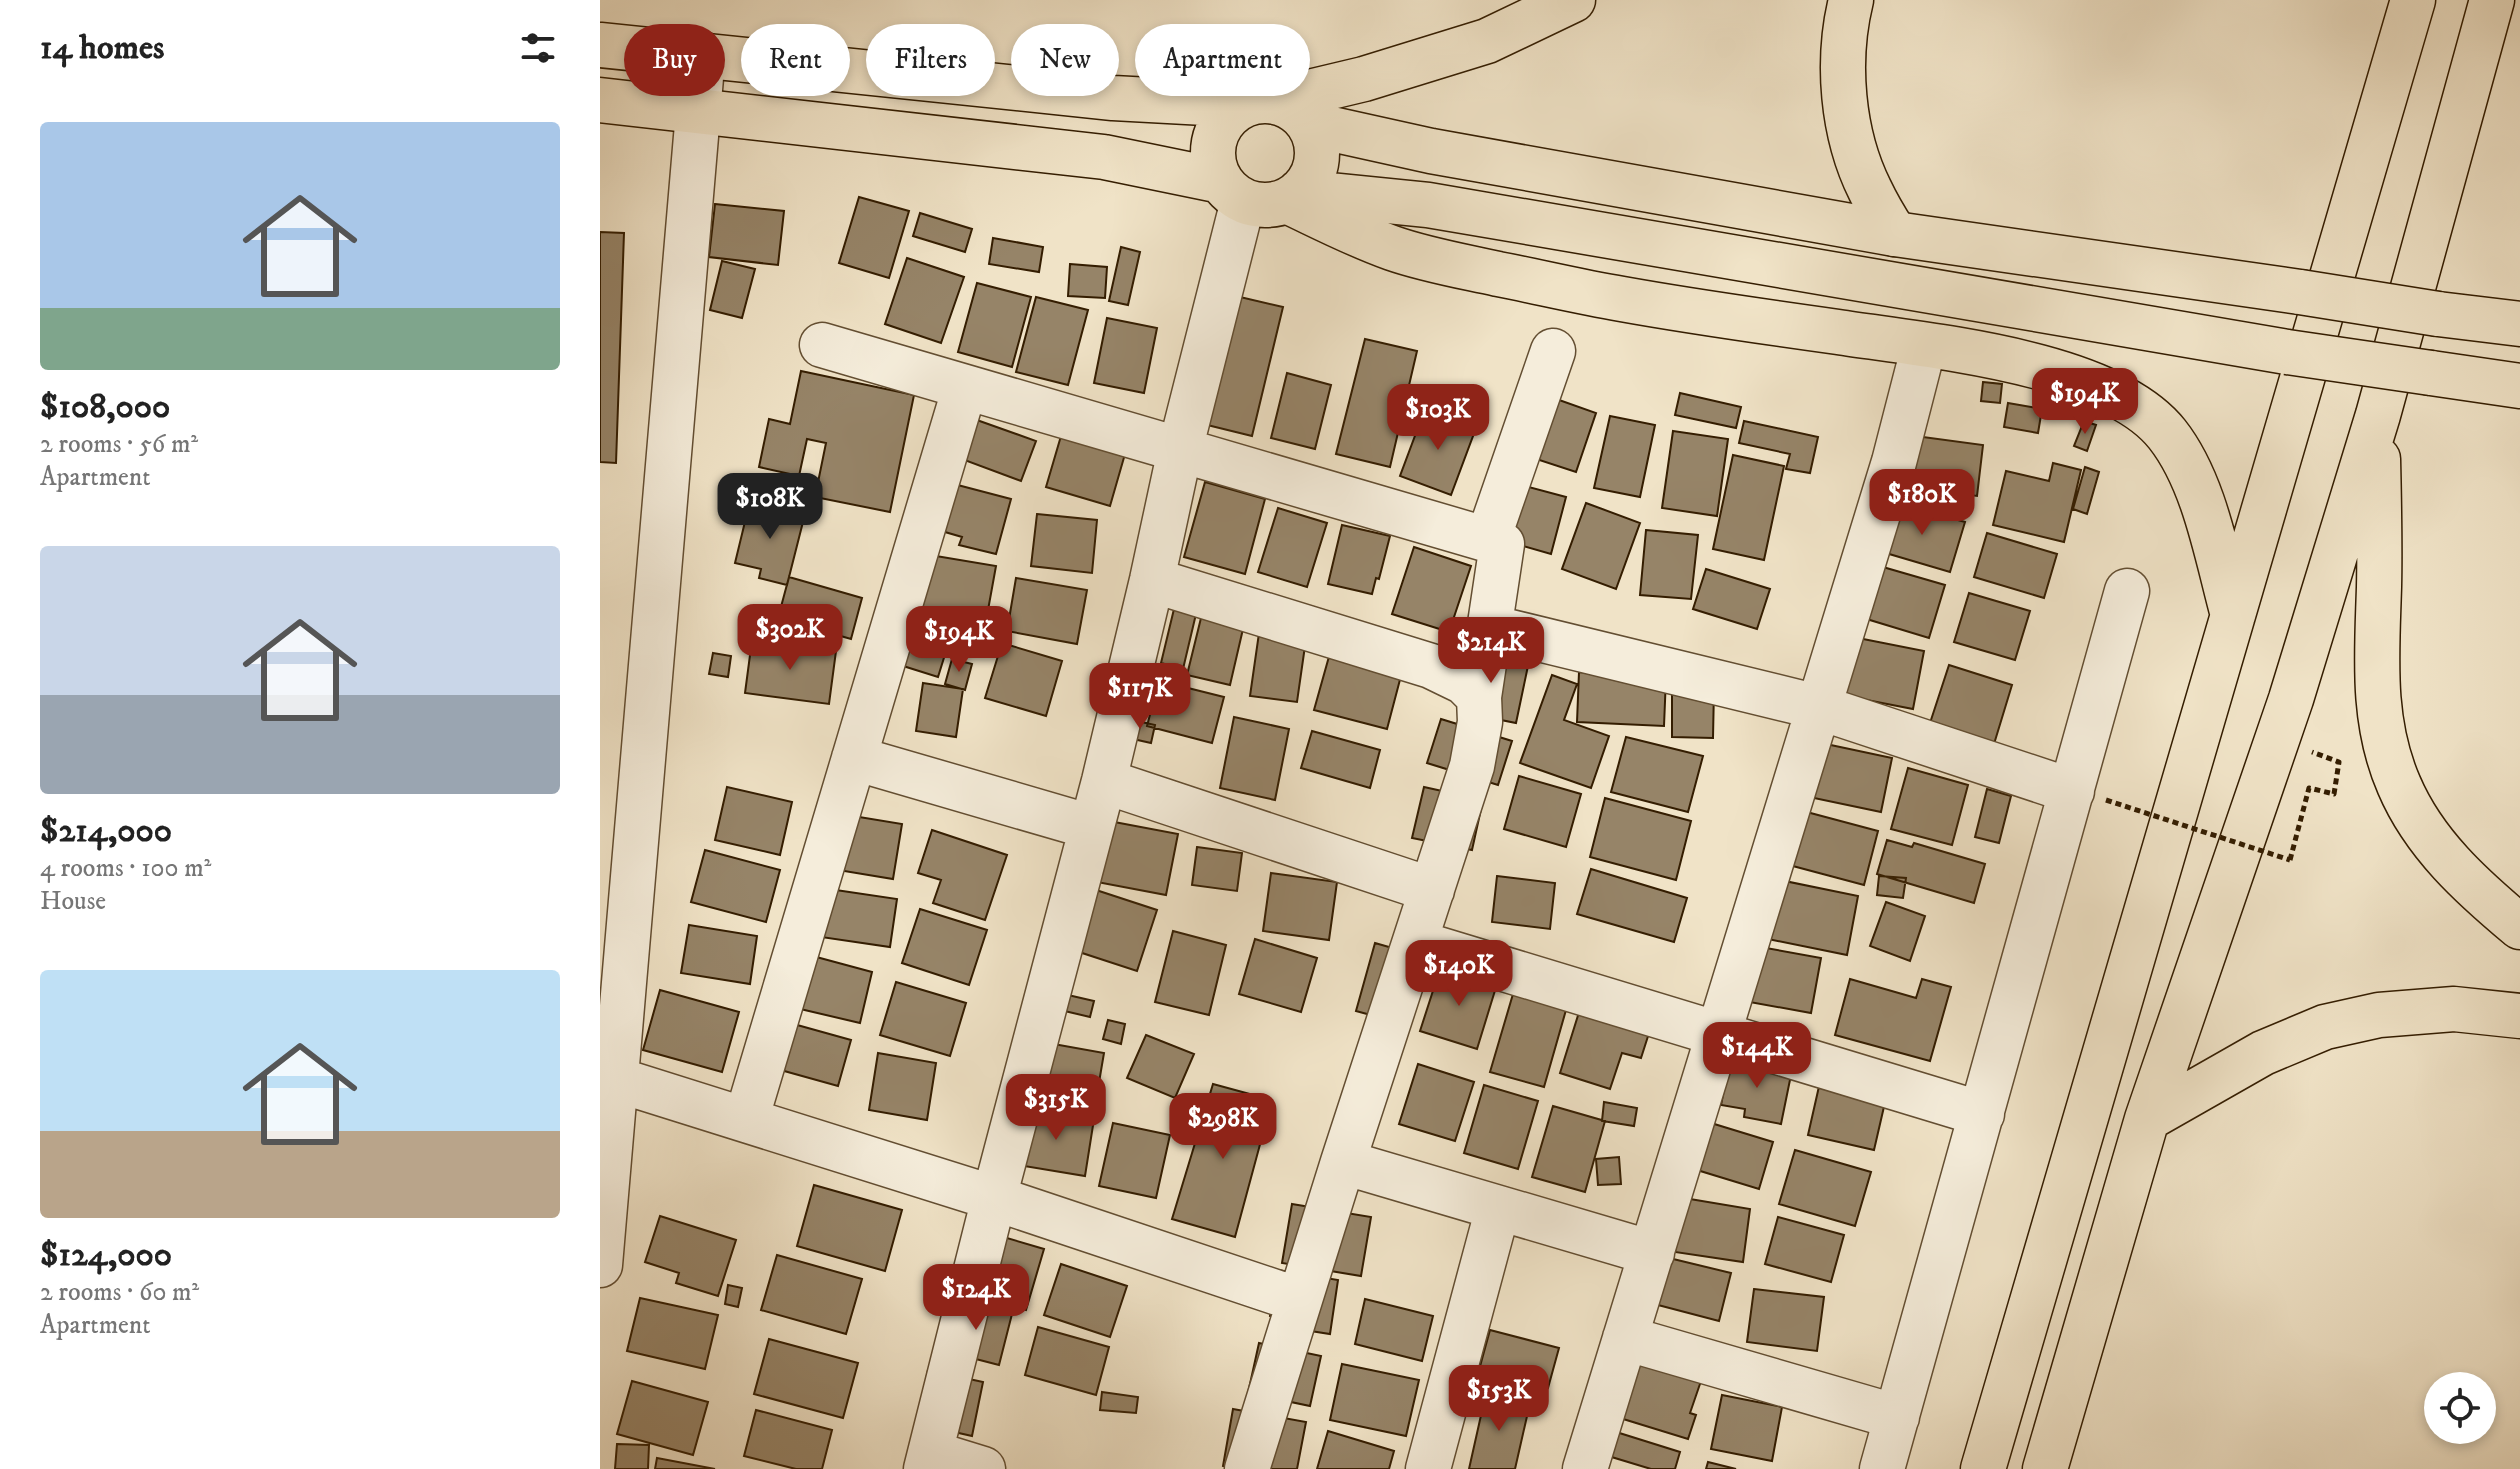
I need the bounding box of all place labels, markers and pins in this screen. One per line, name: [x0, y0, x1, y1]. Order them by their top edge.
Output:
pin: $194K: [2029, 368, 2141, 436]
pin: $103K: [1382, 384, 1494, 452]
pin: $180K: [1866, 469, 1978, 537]
pin: $108K: [714, 473, 826, 541]
pin: $302K: [734, 604, 846, 672]
pin: $194K: [903, 606, 1015, 674]
pin: $214K: [1435, 617, 1547, 685]
pin: $117K: [1084, 663, 1196, 731]
pin: $140K: [1403, 940, 1515, 1008]
pin: $144K: [1701, 1022, 1813, 1090]
pin: $315K: [1000, 1074, 1112, 1142]
pin: $298K: [1167, 1093, 1279, 1161]
pin: $124K: [920, 1264, 1032, 1332]
pin: $153K: [1443, 1365, 1555, 1433]

